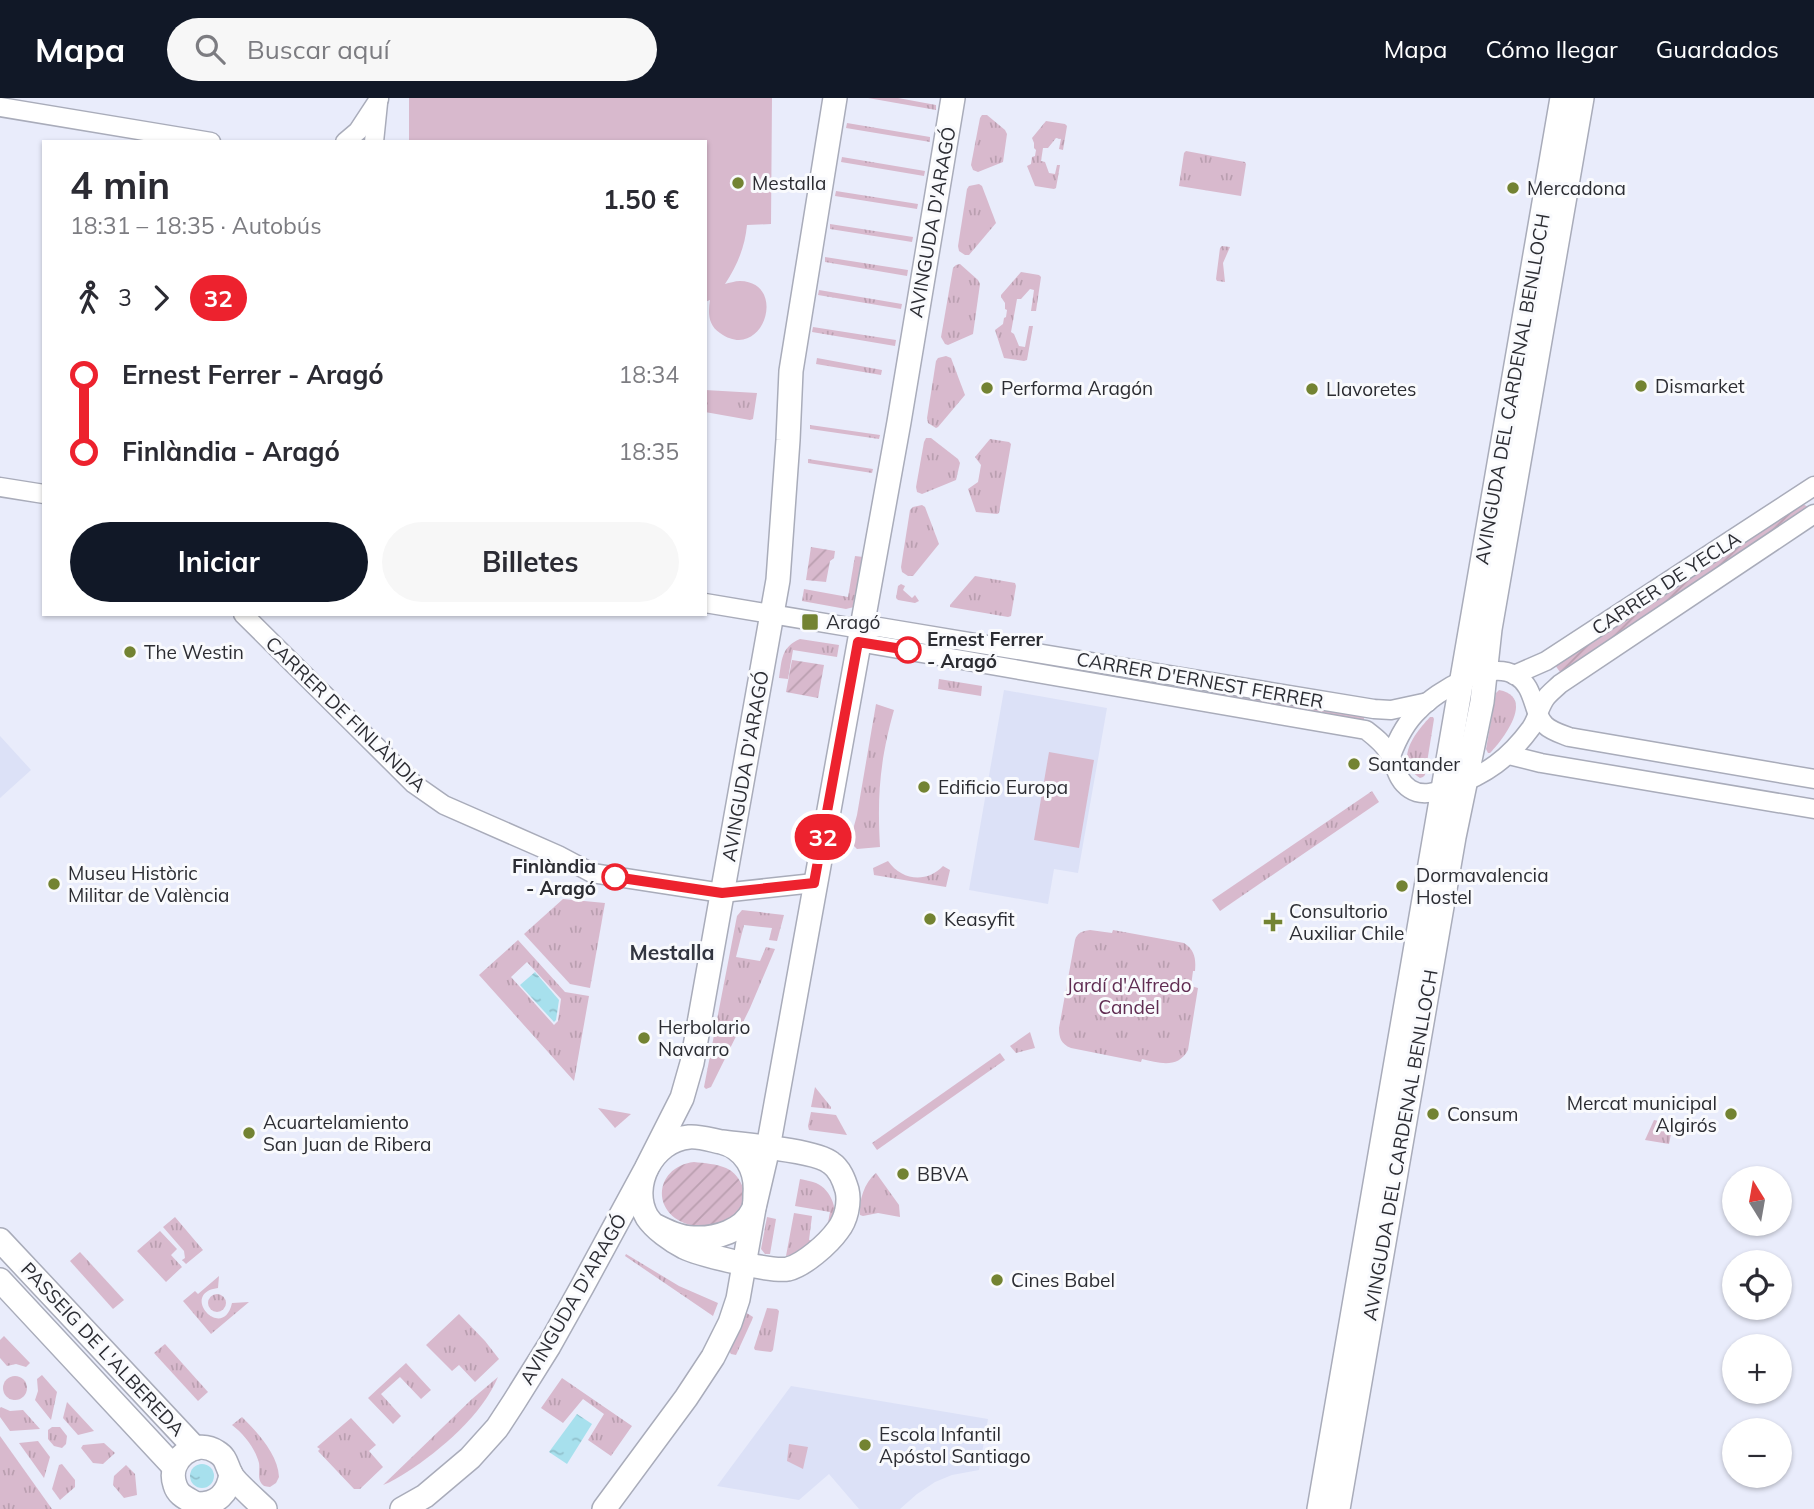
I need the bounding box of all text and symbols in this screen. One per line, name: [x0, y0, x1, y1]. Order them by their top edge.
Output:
search box: [167, 18, 657, 81]
text: Mapa: [35, 29, 125, 70]
icon: search: [191, 30, 229, 68]
text: Buscar aquí: [247, 33, 390, 66]
text: Mapa: [1384, 34, 1447, 64]
text: Cómo llegar: [1485, 34, 1618, 64]
text: Guardados: [1656, 34, 1779, 64]
street label: AVINGUDA D'ARAGÓ: [903, 125, 961, 319]
text: 4 min: [70, 161, 170, 209]
place label: Mestalla: [752, 171, 826, 195]
marker: Mestalla: [730, 175, 746, 191]
place label: Mercadona: [1527, 176, 1626, 200]
marker: Mercadona: [1505, 180, 1521, 196]
text: 1.50 €: [603, 183, 679, 216]
text: 18:31 – 18:35 · Autobús: [70, 211, 322, 240]
street label: AVINGUDA DEL CARDENAL BENLLOCH: [1469, 212, 1555, 566]
icon: walk: [70, 279, 108, 317]
icon: forward: [142, 279, 180, 317]
text: 3: [118, 283, 132, 312]
text: 32: [204, 283, 233, 313]
text: Ernest Ferrer - Aragó: [122, 358, 384, 391]
text: 18:34: [619, 360, 679, 389]
place label: Dismarket: [1655, 374, 1745, 398]
place label: Performa Aragón: [1001, 376, 1153, 400]
place label: Llavoretes: [1326, 377, 1416, 401]
marker: Dismarket: [1633, 378, 1649, 394]
marker: Performa Aragón: [979, 380, 995, 396]
marker: Llavoretes: [1304, 381, 1320, 397]
text: Finlàndia - Aragó: [122, 435, 340, 468]
text: 18:35: [619, 437, 679, 466]
button: Iniciar: [70, 522, 368, 602]
button: Billetes: [382, 522, 679, 602]
street label: CARRER DE YECLA: [1587, 526, 1745, 640]
place label: Aragó: [826, 610, 880, 634]
marker: Aragó: [800, 612, 820, 632]
place label: Ernest Ferrer - Aragó: [927, 627, 1044, 673]
street label: CARRER DE FINLÀNDIA: [261, 631, 431, 797]
marker: Ernest Ferrer - Aragó: [895, 637, 921, 663]
place label: The Westin: [144, 640, 244, 664]
marker: The Westin: [122, 644, 138, 660]
street label: CARRER D'ERNEST FERRER: [1075, 646, 1325, 714]
street label: AVINGUDA D'ARAGÓ: [716, 669, 774, 863]
place label: Santander: [1368, 752, 1460, 776]
marker: Santander: [1346, 756, 1362, 772]
place label: Edificio Europa: [938, 775, 1068, 799]
marker: Edificio Europa: [916, 779, 932, 795]
line badge: 32: [792, 814, 854, 860]
text: 32: [809, 822, 837, 852]
place label: Finlàndia - Aragó: [512, 854, 596, 900]
place label: Museu Històric Militar de València: [68, 861, 229, 907]
place label: Dormavalencia Hostel: [1416, 863, 1549, 909]
marker: Finlàndia - Aragó: [602, 864, 628, 890]
marker: Museu Històric Militar de València: [46, 876, 62, 892]
marker: Dormavalencia Hostel: [1394, 878, 1410, 894]
place label: Consultorio Auxiliar Chile: [1289, 899, 1404, 945]
place label: Keasyfit: [944, 907, 1015, 931]
marker: Keasyfit: [922, 911, 938, 927]
marker: Consultorio Auxiliar Chile: [1263, 912, 1283, 932]
district label: Mestalla: [629, 939, 715, 965]
street label: AVINGUDA DEL CARDENAL BENLLOCH: [1357, 968, 1443, 1322]
park label: Jardí d'Alfredo Candel: [1066, 973, 1192, 1019]
place label: Herbolario Navarro: [658, 1015, 750, 1061]
marker: Herbolario Navarro: [636, 1030, 652, 1046]
place label: Mercat municipal Algirós: [1567, 1091, 1717, 1137]
place label: Consum: [1447, 1102, 1518, 1126]
marker: Consum: [1425, 1106, 1441, 1122]
marker: Mercat municipal Algirós: [1723, 1106, 1739, 1122]
place label: Acuartelamiento San Juan de Ribera: [263, 1110, 431, 1156]
marker: Acuartelamiento San Juan de Ribera: [241, 1125, 257, 1141]
place label: BBVA: [917, 1162, 969, 1186]
marker: BBVA: [895, 1166, 911, 1182]
north arrow: [1722, 1166, 1792, 1236]
map controls: [1722, 1166, 1792, 1488]
street label: AVINGUDA D'ARAGÓ: [514, 1209, 632, 1389]
button: locate: [1722, 1250, 1792, 1320]
street label: PASSEIG DE L'ALBEREDA: [16, 1257, 190, 1441]
place label: Cines Babel: [1011, 1268, 1115, 1292]
marker: Cines Babel: [989, 1272, 1005, 1288]
button: +: [1722, 1334, 1792, 1404]
button: −: [1722, 1418, 1792, 1488]
place label: Escola Infantil Apóstol Santiago: [879, 1422, 1031, 1468]
marker: Escola Infantil Apóstol Santiago: [857, 1437, 873, 1453]

